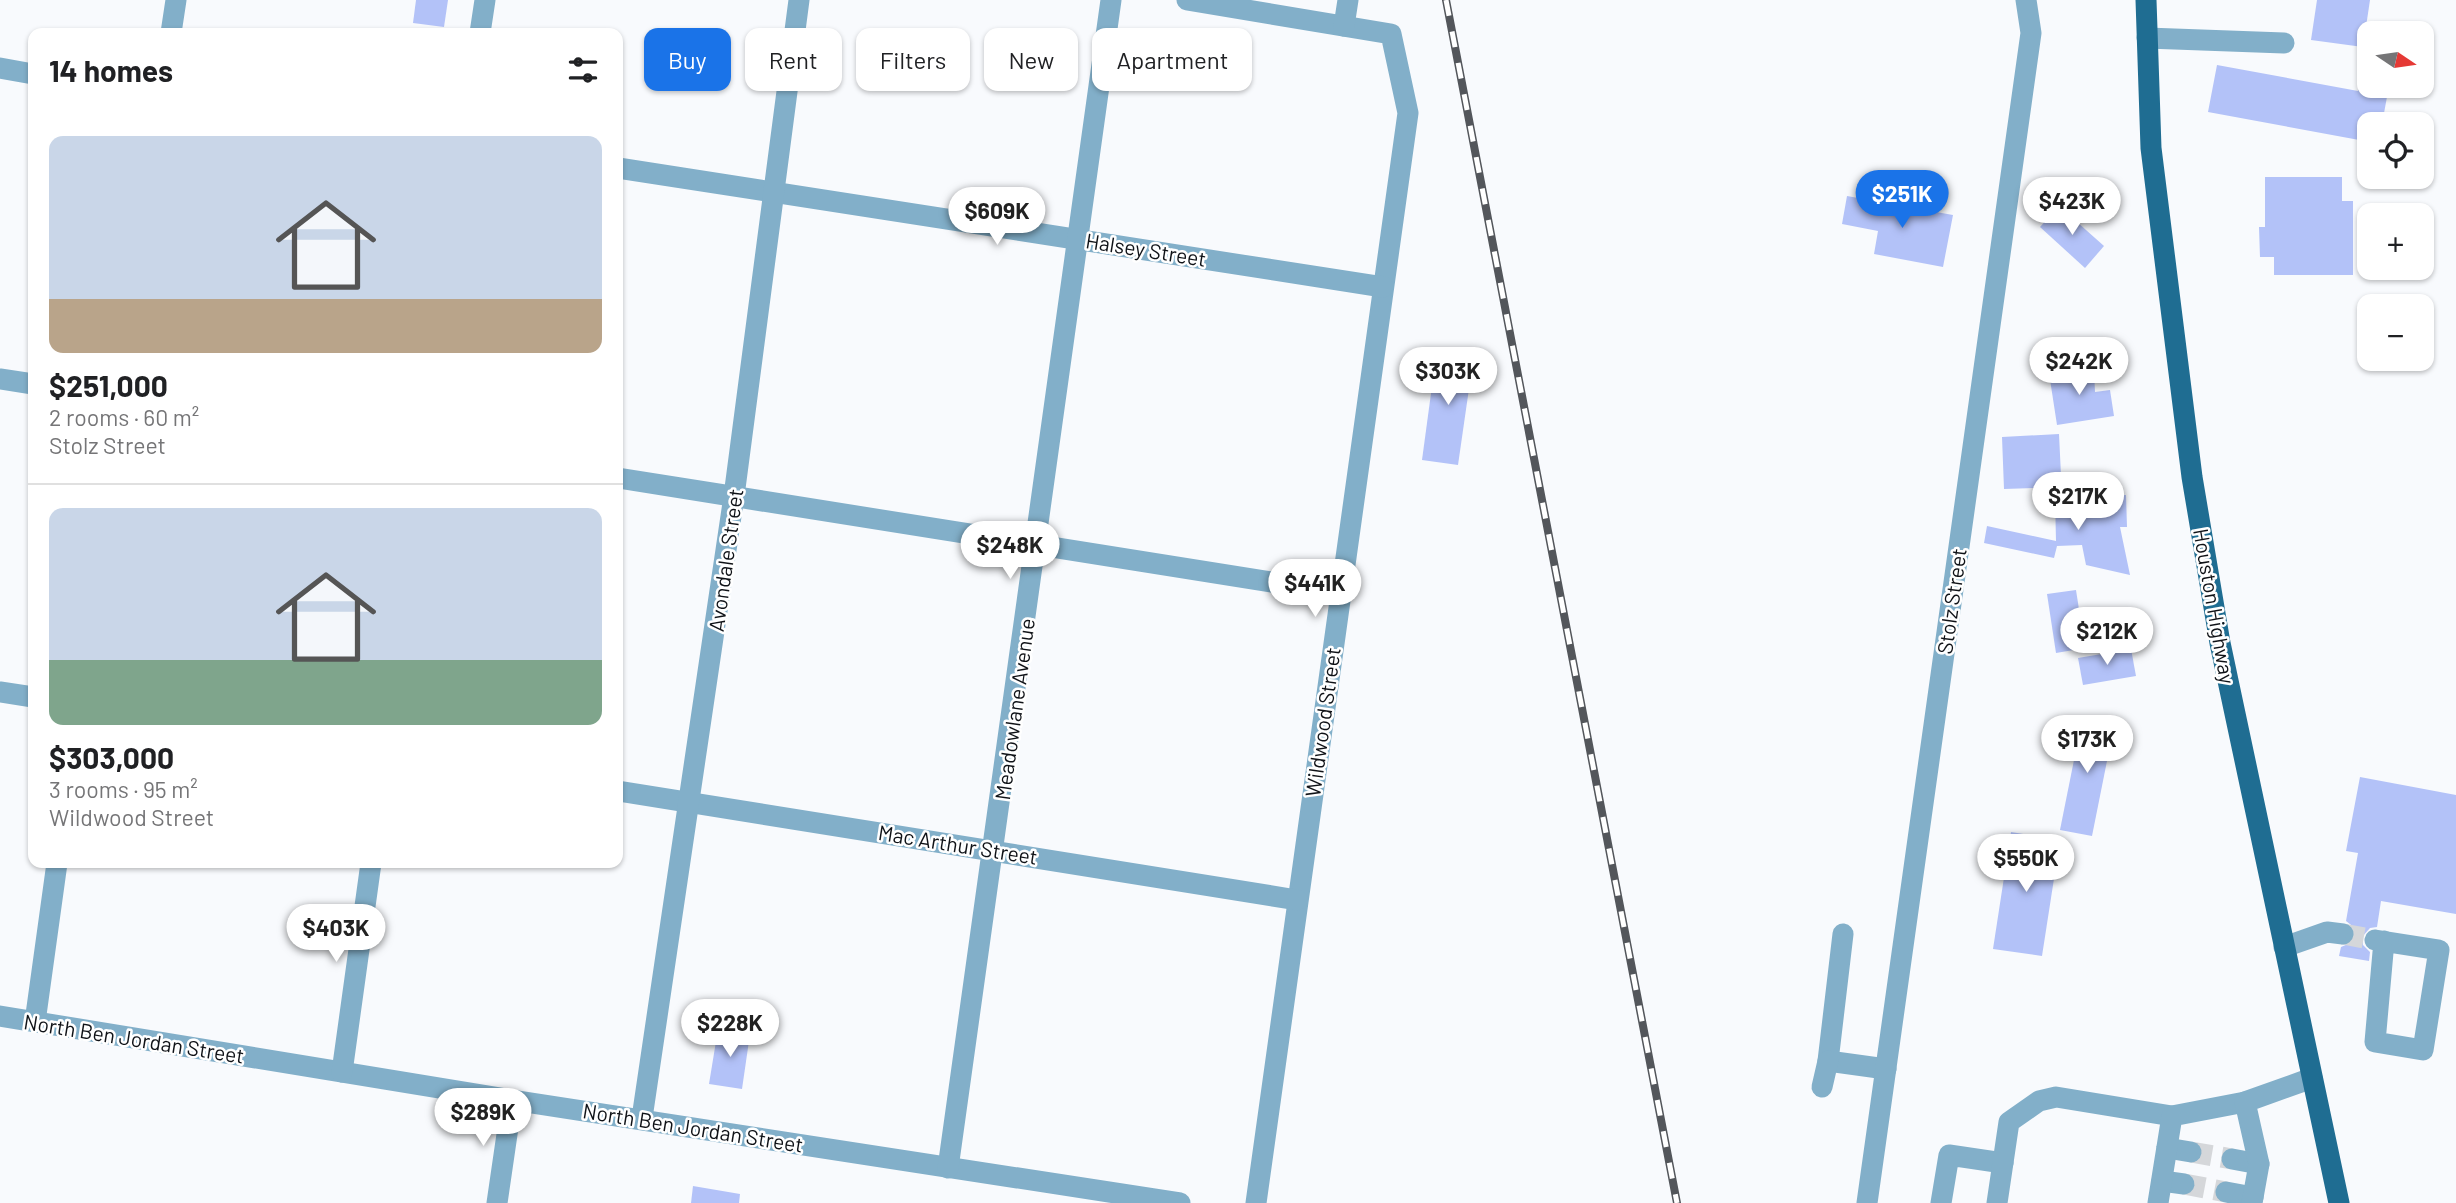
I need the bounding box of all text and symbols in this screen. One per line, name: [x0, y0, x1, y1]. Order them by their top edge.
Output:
north arrow: [2357, 21, 2434, 98]
map controls: [2357, 21, 2434, 371]
chip: Buy: [644, 28, 731, 91]
chip: Rent: [745, 28, 842, 91]
chip: Filters: [856, 28, 970, 91]
chip: New: [984, 28, 1078, 91]
chip: Apartment: [1092, 28, 1252, 91]
icon: filters: [564, 51, 602, 89]
text: 14 homes: [49, 52, 173, 88]
button: locate: [2357, 112, 2434, 189]
pin: $251K: [1853, 170, 1951, 230]
pin: $423K: [2023, 177, 2121, 237]
text: $251K: [1872, 179, 1932, 207]
icon: home: [263, 182, 389, 308]
text: $423K: [2039, 186, 2105, 214]
pin: $609K: [948, 188, 1046, 247]
text: $609K: [964, 196, 1030, 224]
button: +: [2357, 203, 2434, 280]
street label: Halsey Street: [1084, 227, 1208, 271]
button: −: [2357, 294, 2434, 371]
pin: $242K: [2030, 338, 2128, 397]
text: $242K: [2045, 346, 2113, 374]
pin: $303K: [1399, 348, 1497, 407]
text: $303K: [1415, 356, 1481, 384]
text: $251,000: [49, 367, 168, 403]
text: 2 rooms · 60 m²: [49, 403, 199, 431]
text: Stolz Street: [49, 431, 166, 459]
pin: $217K: [2029, 472, 2127, 532]
text: $217K: [2048, 481, 2108, 509]
street label: Avondale Street: [703, 487, 747, 633]
pin: $248K: [961, 522, 1059, 581]
street label: Houston Highway: [2189, 526, 2241, 686]
text: $248K: [977, 530, 1043, 558]
street label: Stolz Street: [1931, 546, 1971, 656]
icon: home: [263, 554, 389, 680]
pin: $441K: [1266, 560, 1364, 619]
text: $441K: [1284, 568, 1346, 596]
pin: $212K: [2058, 608, 2156, 667]
street label: Meadowlane Avenue: [989, 616, 1039, 802]
text: $212K: [2076, 616, 2138, 644]
street label: Wildwood Street: [1299, 646, 1345, 798]
pin: $173K: [2038, 716, 2136, 775]
text: $173K: [2057, 724, 2117, 752]
text: $303,000: [49, 739, 174, 775]
text: 3 rooms · 95 m²: [49, 775, 198, 803]
text: Wildwood Street: [49, 803, 214, 831]
street label: Mac Arthur Street: [877, 819, 1039, 869]
pin: $550K: [1977, 834, 2075, 894]
text: $550K: [1993, 843, 2059, 871]
pin: $403K: [287, 904, 385, 964]
text: $403K: [303, 913, 370, 941]
pin: $228K: [681, 1000, 779, 1059]
street label: North Ben Jordan Street: [22, 1008, 246, 1068]
text: $228K: [697, 1008, 763, 1036]
pin: $289K: [434, 1088, 532, 1148]
text: $289K: [450, 1097, 516, 1125]
street label: North Ben Jordan Street: [581, 1097, 805, 1157]

